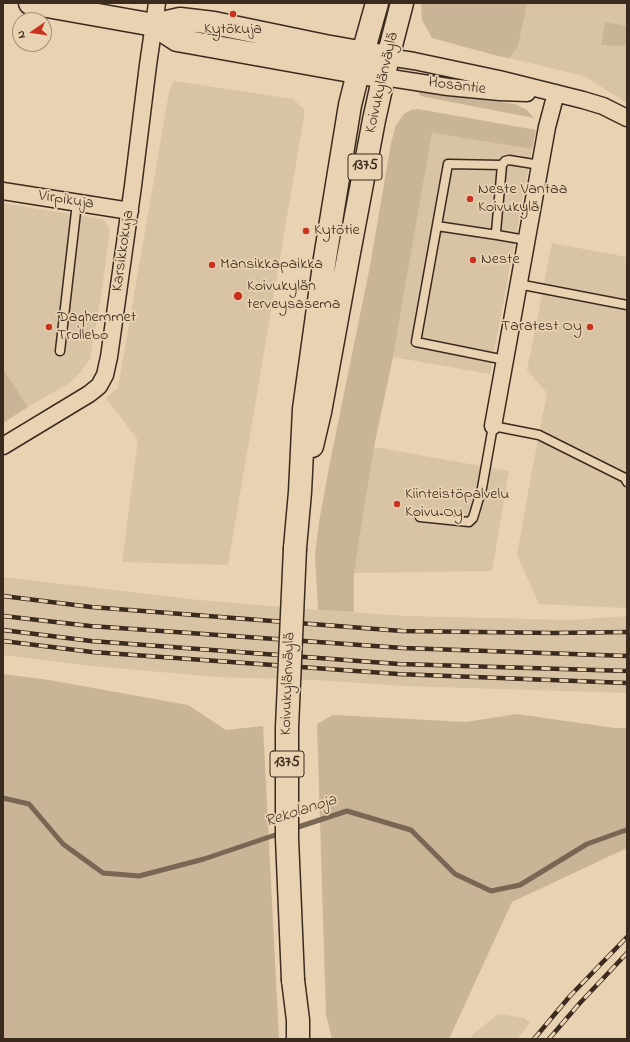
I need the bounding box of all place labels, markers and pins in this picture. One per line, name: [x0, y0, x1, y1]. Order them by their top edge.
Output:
marker: Kytökuja: [228, 9, 238, 19]
place label: Kytökuja: [204, 20, 262, 40]
place label: Neste Vantaa Koivukylä: [478, 180, 567, 218]
marker: Neste Vantaa Koivukylä: [465, 194, 475, 204]
place label: Kytötie: [314, 221, 360, 241]
marker: Kytötie: [301, 226, 311, 236]
place label: Neste: [481, 250, 520, 270]
place label: Mansikkapaikka: [220, 255, 323, 275]
marker: Neste: [468, 255, 478, 265]
marker: Mansikkapaikka: [207, 260, 217, 270]
place label: Koivukylän terveysasema: [247, 277, 340, 315]
marker: Koivukylän terveysasema: [232, 290, 244, 302]
place label: Daghemmet Trollebo: [57, 308, 136, 346]
place label: Taratest Oy: [501, 317, 582, 337]
marker: Daghemmet Trollebo: [44, 322, 54, 332]
marker: Taratest Oy: [585, 322, 595, 332]
place label: Kiinteistöpalvelu Koivu Oy: [405, 485, 509, 523]
marker: Kiinteistöpalvelu Koivu Oy: [392, 499, 402, 509]

